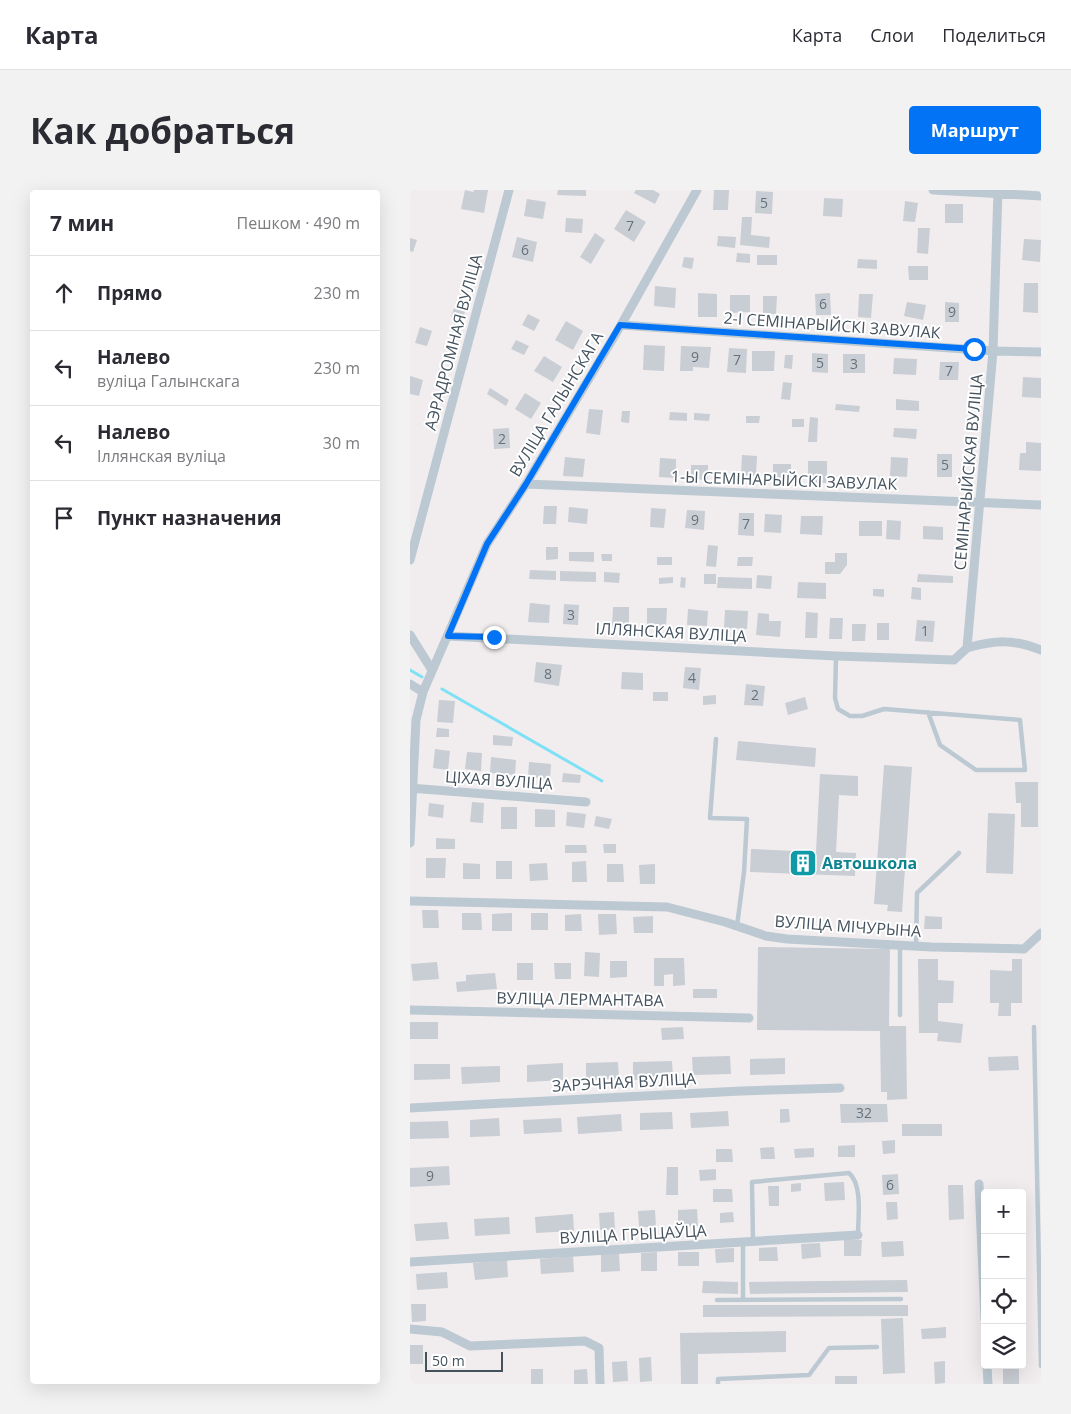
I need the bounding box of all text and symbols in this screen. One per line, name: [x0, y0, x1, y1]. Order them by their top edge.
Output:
text: Карта: [25, 18, 99, 51]
text: Карта: [792, 23, 842, 47]
text: Слои: [870, 23, 914, 47]
text: Поделиться: [942, 23, 1046, 47]
button: Маршрут: [909, 106, 1041, 154]
text: Как добраться: [30, 107, 295, 154]
house number: 5: [760, 193, 768, 212]
text: 7 мин: [50, 209, 114, 237]
text: Пешком · 490 m: [237, 212, 360, 234]
house number: 7: [626, 216, 634, 235]
house number: 6: [521, 240, 529, 259]
street label: АЭРАДРОМНАЯ ВУЛІЦА: [419, 251, 487, 432]
icon: ahead: [50, 279, 78, 307]
text: Прямо: [97, 280, 162, 306]
text: 230 m: [314, 282, 360, 304]
house number: 6: [819, 294, 827, 313]
house number: 9: [948, 302, 956, 321]
street label: 2-І СЕМІНАРЫЙСКІ ЗАВУЛАК: [723, 306, 941, 344]
street label: ВУЛІЦА ГАЛЫНСКАГА: [504, 327, 608, 481]
route start: [963, 338, 986, 361]
text: Налево: [97, 344, 170, 370]
house number: 9: [691, 347, 699, 366]
house number: 7: [733, 350, 741, 369]
house number: 5: [816, 353, 824, 372]
icon: left: [50, 354, 78, 382]
house number: 3: [850, 354, 858, 373]
text: 230 m: [314, 357, 360, 379]
house number: 7: [945, 361, 953, 380]
text: вуліца Галынскага: [97, 370, 240, 392]
street label: СЕМІНАРЫЙСКАЯ ВУЛІЦА: [948, 372, 988, 571]
text: Налево: [97, 419, 170, 445]
icon: left: [50, 429, 78, 457]
house number: 2: [498, 429, 506, 448]
text: 30 m: [323, 432, 360, 454]
text: Іллянская вуліца: [97, 445, 226, 467]
house number: 5: [941, 455, 949, 474]
street label: 1-Ы СЕМІНАРЫЙСКІ ЗАВУЛАК: [670, 465, 898, 495]
icon: arrive: [50, 504, 78, 532]
text: Пункт назначения: [97, 505, 282, 531]
house number: 9: [691, 510, 699, 529]
house number: 7: [742, 514, 750, 533]
house number: 3: [567, 605, 575, 624]
street label: ІЛЛЯНСКАЯ ВУЛІЦА: [595, 617, 748, 647]
house number: 1: [921, 621, 929, 640]
route end: [483, 626, 506, 649]
house number: 8: [544, 664, 552, 683]
house number: 4: [688, 668, 696, 687]
house number: 2: [751, 685, 759, 704]
street label: ЦІХАЯ ВУЛІЦА: [444, 765, 554, 795]
building icon: Автошкола: [788, 848, 818, 878]
place label: Автошкола: [822, 852, 917, 874]
street label: ВУЛІЦА МІЧУРЫНА: [774, 910, 923, 942]
street label: ВУЛІЦА ЛЕРМАНТАВА: [496, 987, 665, 1011]
street label: ЗАРЭЧНАЯ ВУЛІЦА: [551, 1067, 697, 1097]
house number: 32: [856, 1103, 872, 1122]
house number: 9: [426, 1166, 434, 1185]
house number: 6: [886, 1175, 894, 1194]
map controls: [981, 1189, 1026, 1369]
button: +: [981, 1189, 1026, 1234]
street label: ВУЛІЦА ГРЫЦАЎЦА: [559, 1219, 708, 1249]
button: −: [981, 1234, 1026, 1279]
button: locate: [981, 1279, 1026, 1324]
button: layers: [981, 1324, 1026, 1369]
scale bar: [425, 1349, 502, 1372]
text: 50 m: [432, 1351, 465, 1370]

